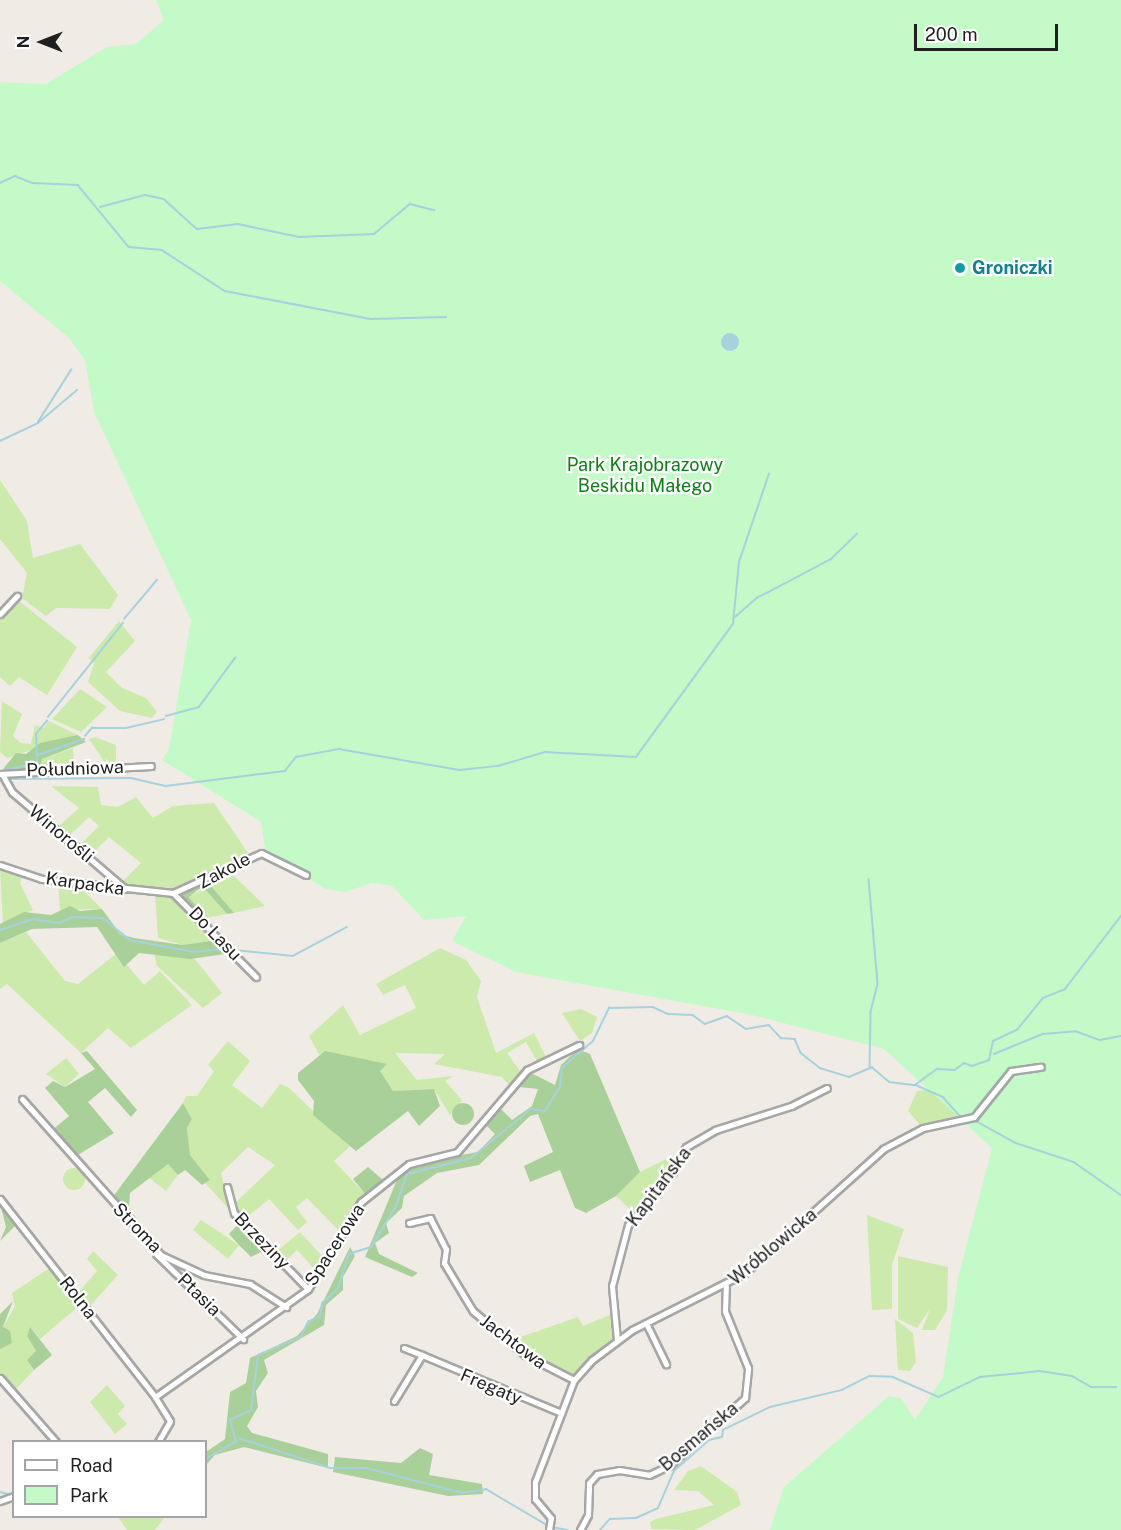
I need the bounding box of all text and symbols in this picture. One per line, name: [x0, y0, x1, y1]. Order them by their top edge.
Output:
north arrow: [12, 12, 72, 72]
scale bar: [917, 12, 1061, 50]
text: 200 m: [925, 24, 978, 45]
text: N: [14, 36, 33, 48]
place label: Groniczki: [972, 257, 1053, 279]
marker: Groniczki: [953, 261, 967, 275]
park label: Park Krajobrazowy Beskidu Małego: [567, 455, 723, 498]
street label: Południowa: [26, 757, 124, 781]
street label: Winorośli: [24, 801, 98, 867]
street label: Zakole: [194, 848, 254, 894]
street label: Karpacka: [44, 868, 126, 900]
street label: Do Lasu: [184, 903, 246, 965]
street label: Kapitańska: [622, 1143, 696, 1231]
street label: Stroma: [108, 1198, 166, 1258]
street label: Spacerowa: [301, 1200, 369, 1290]
street label: Wróblowicka: [725, 1204, 821, 1290]
street label: Brzeziny: [230, 1208, 294, 1274]
street label: Ptasia: [173, 1269, 225, 1321]
street label: Rolna: [55, 1273, 101, 1323]
street label: Jachtowa: [476, 1310, 550, 1374]
street label: Fregaty: [457, 1364, 525, 1410]
street label: Bosmańska: [655, 1398, 743, 1476]
legend: [12, 1440, 207, 1518]
text: Road: [70, 1455, 113, 1476]
text: Park: [70, 1485, 108, 1506]

